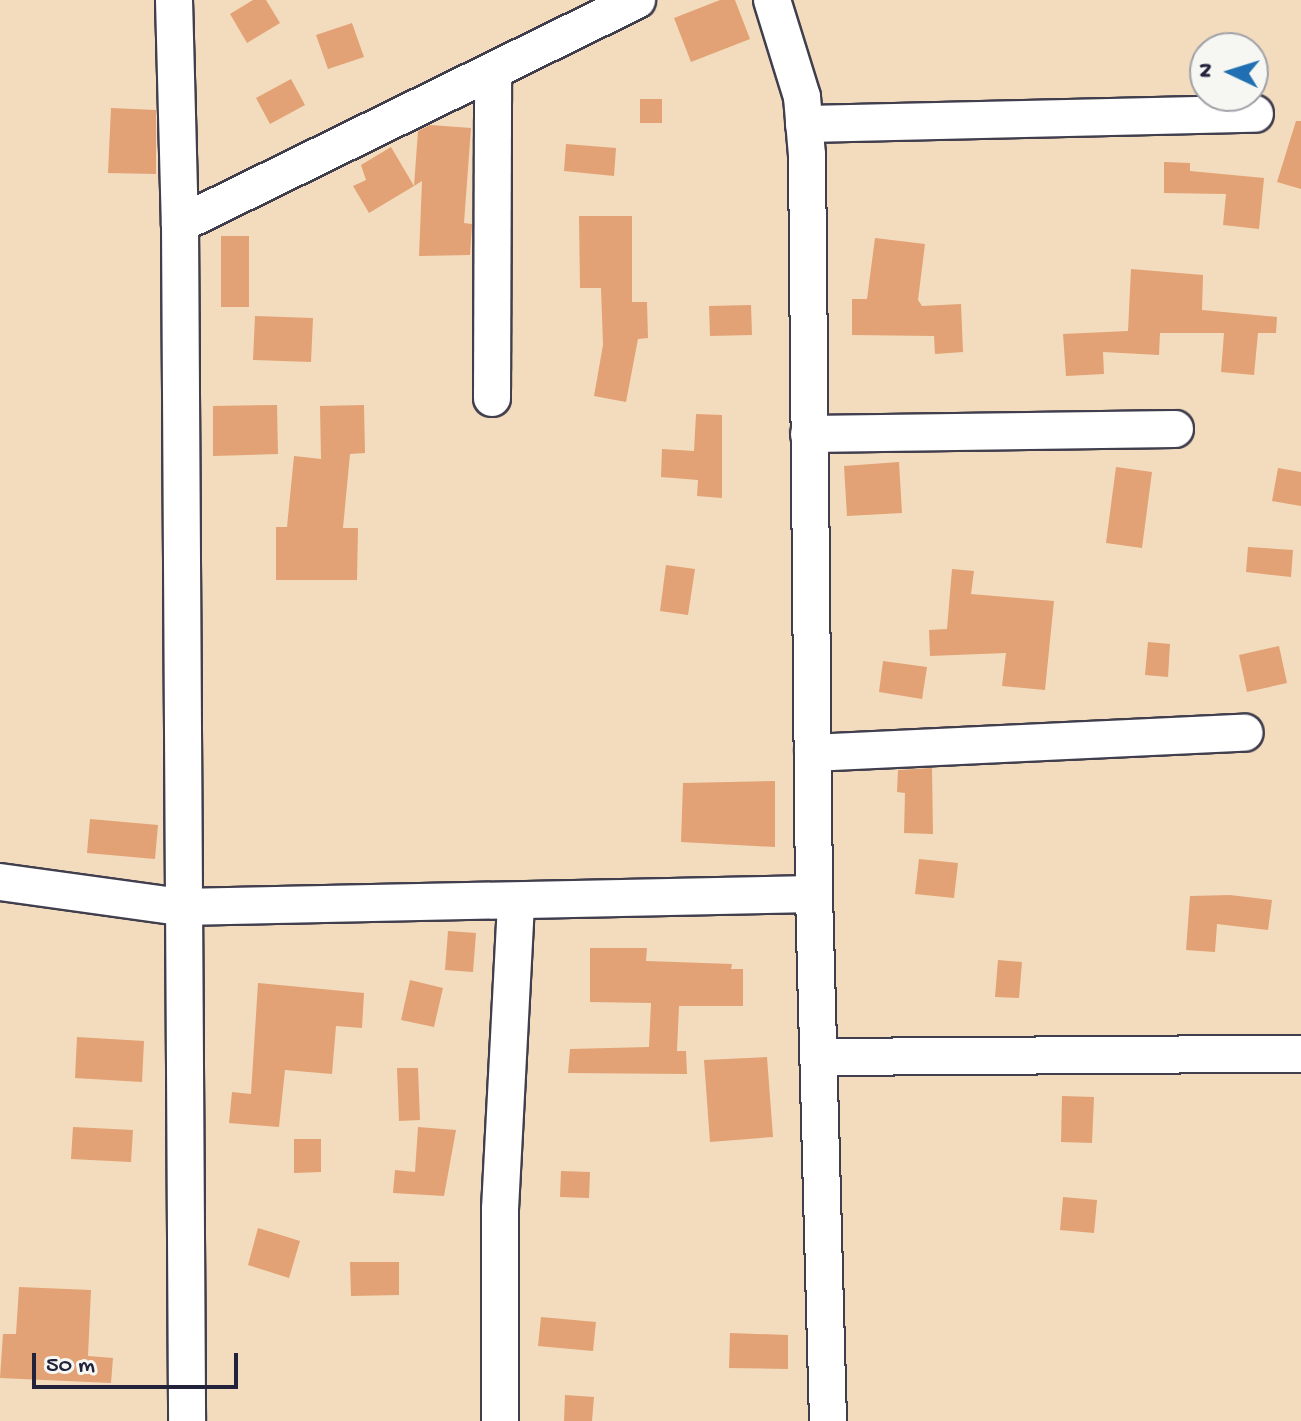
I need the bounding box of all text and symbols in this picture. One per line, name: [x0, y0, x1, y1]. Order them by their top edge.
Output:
north arrow: [1189, 32, 1269, 112]
text: N: [1194, 62, 1221, 79]
scale bar: [36, 1337, 242, 1387]
text: 50 m: [46, 1352, 95, 1381]

